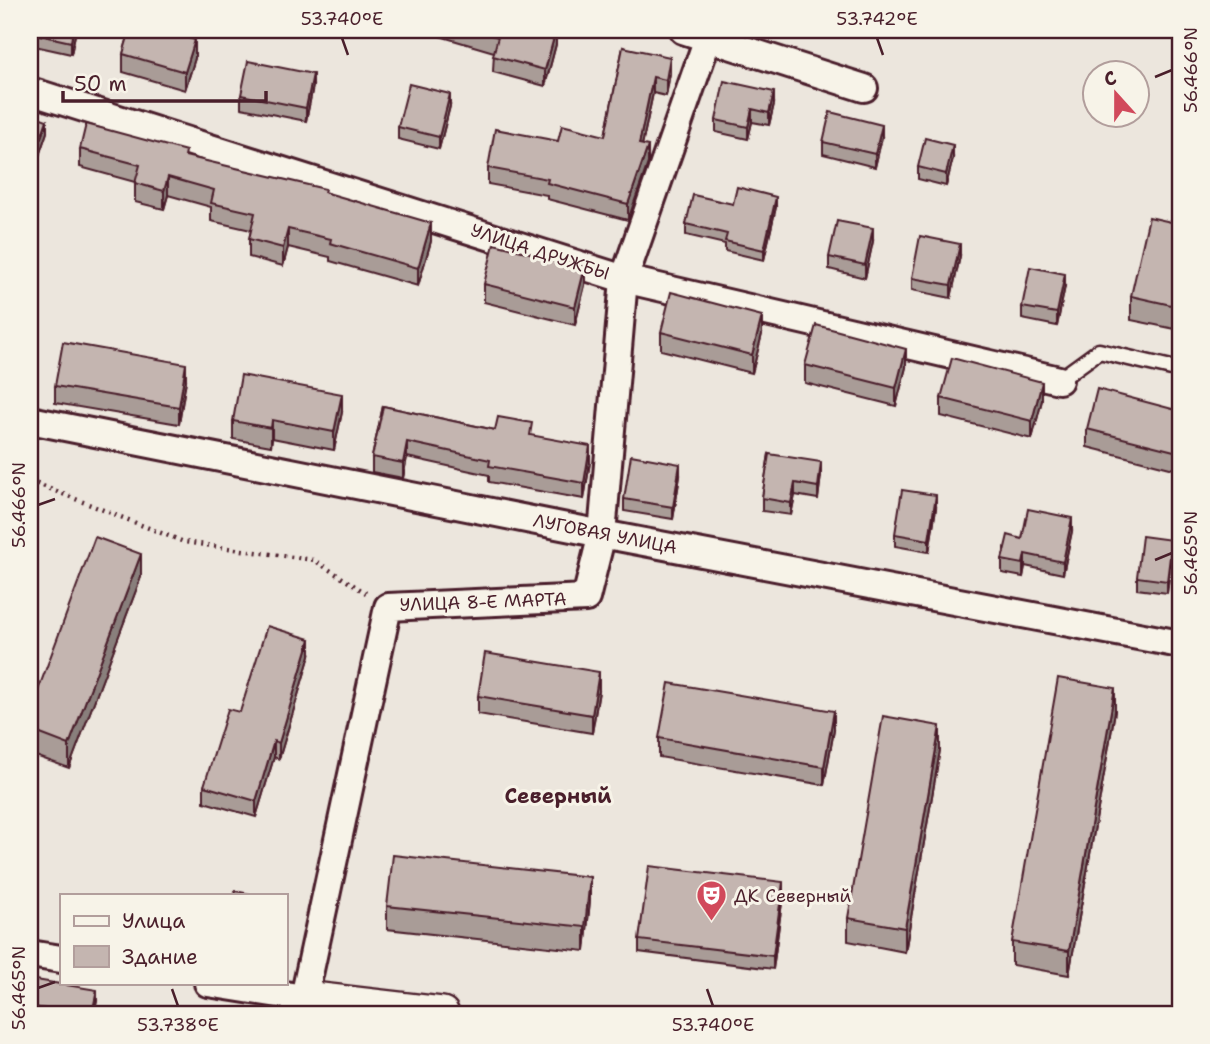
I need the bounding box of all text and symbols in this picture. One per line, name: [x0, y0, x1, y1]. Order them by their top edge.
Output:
text: 53.740°E: [301, 7, 383, 31]
text: 53.742°E: [836, 7, 918, 31]
text: 56.466°N: [1179, 27, 1203, 113]
scale bar: [63, 60, 266, 104]
north arrow: [1080, 60, 1150, 130]
text: С: [1100, 65, 1120, 92]
text: 50 m: [74, 70, 127, 98]
street label: УЛИЦА ДРУЖБЫ: [468, 218, 612, 286]
text: 56.466°N: [7, 462, 31, 548]
street label: ЛУГОВАЯ УЛИЦА: [531, 508, 679, 560]
text: 56.465°N: [1179, 511, 1203, 595]
street label: УЛИЦА 8-Е МАРТА: [399, 587, 567, 617]
district label: Северный: [504, 782, 612, 810]
theatre icon: ДК Северный: [694, 879, 728, 923]
place label: ДК Северный: [734, 884, 851, 908]
legend: [60, 894, 287, 984]
text: Улица: [122, 907, 185, 935]
text: Здание: [122, 943, 198, 971]
text: 56.465°N: [7, 946, 31, 1030]
text: 53.738°E: [137, 1013, 219, 1037]
text: 53.740°E: [672, 1013, 754, 1037]

